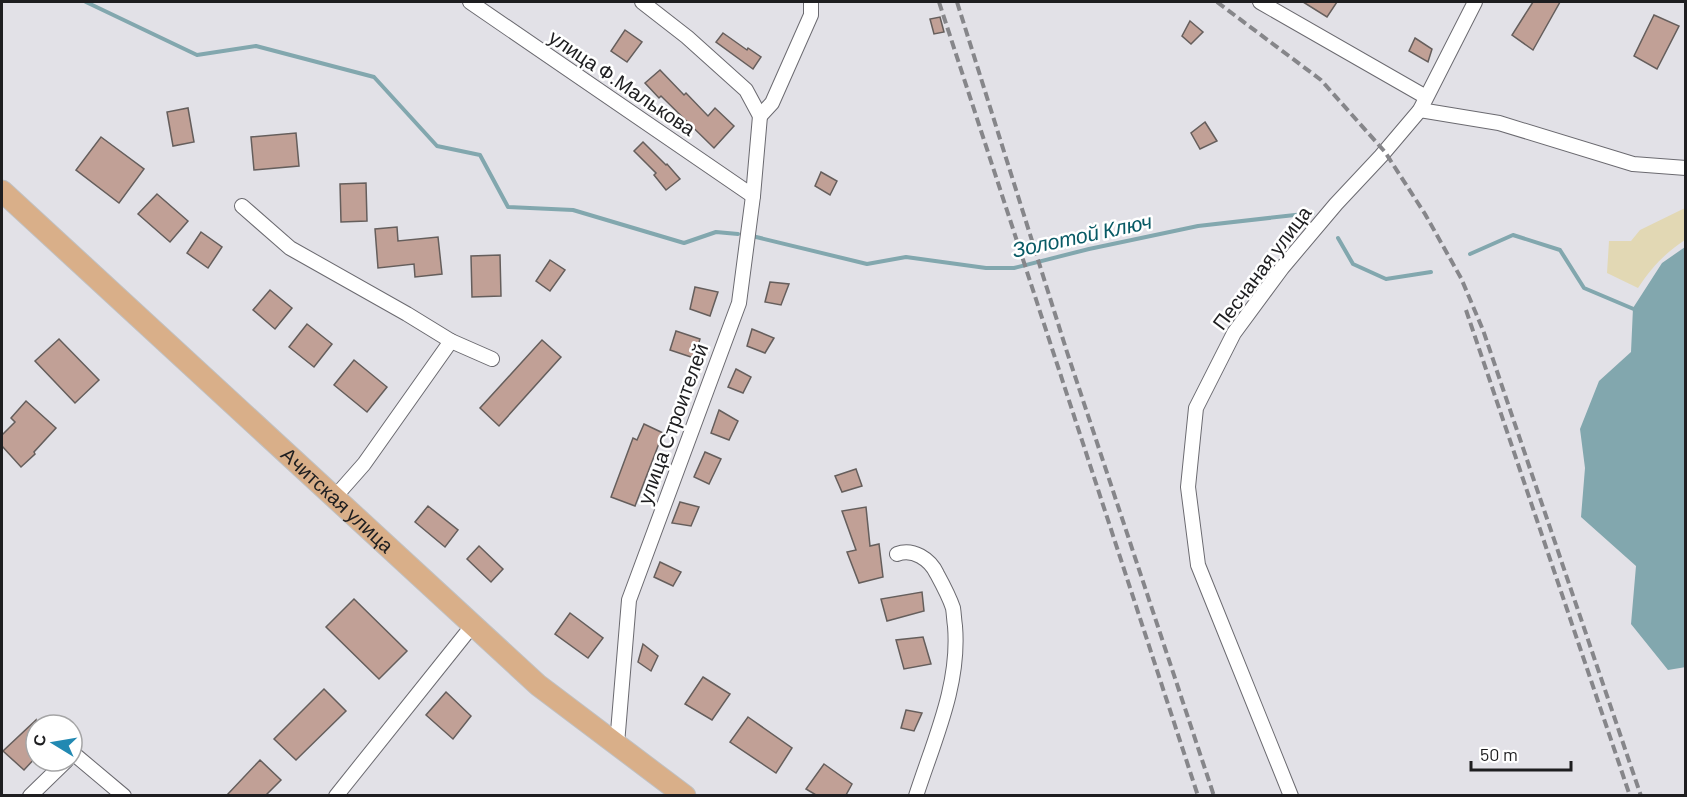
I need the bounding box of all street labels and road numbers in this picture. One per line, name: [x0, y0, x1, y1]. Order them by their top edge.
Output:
street label: улица Ф.Малькова: [545, 24, 701, 141]
street label: Песчаная улица: [1207, 200, 1316, 334]
street label: улица Строителей: [632, 340, 712, 507]
street label: Ачитская улица: [277, 442, 400, 558]

